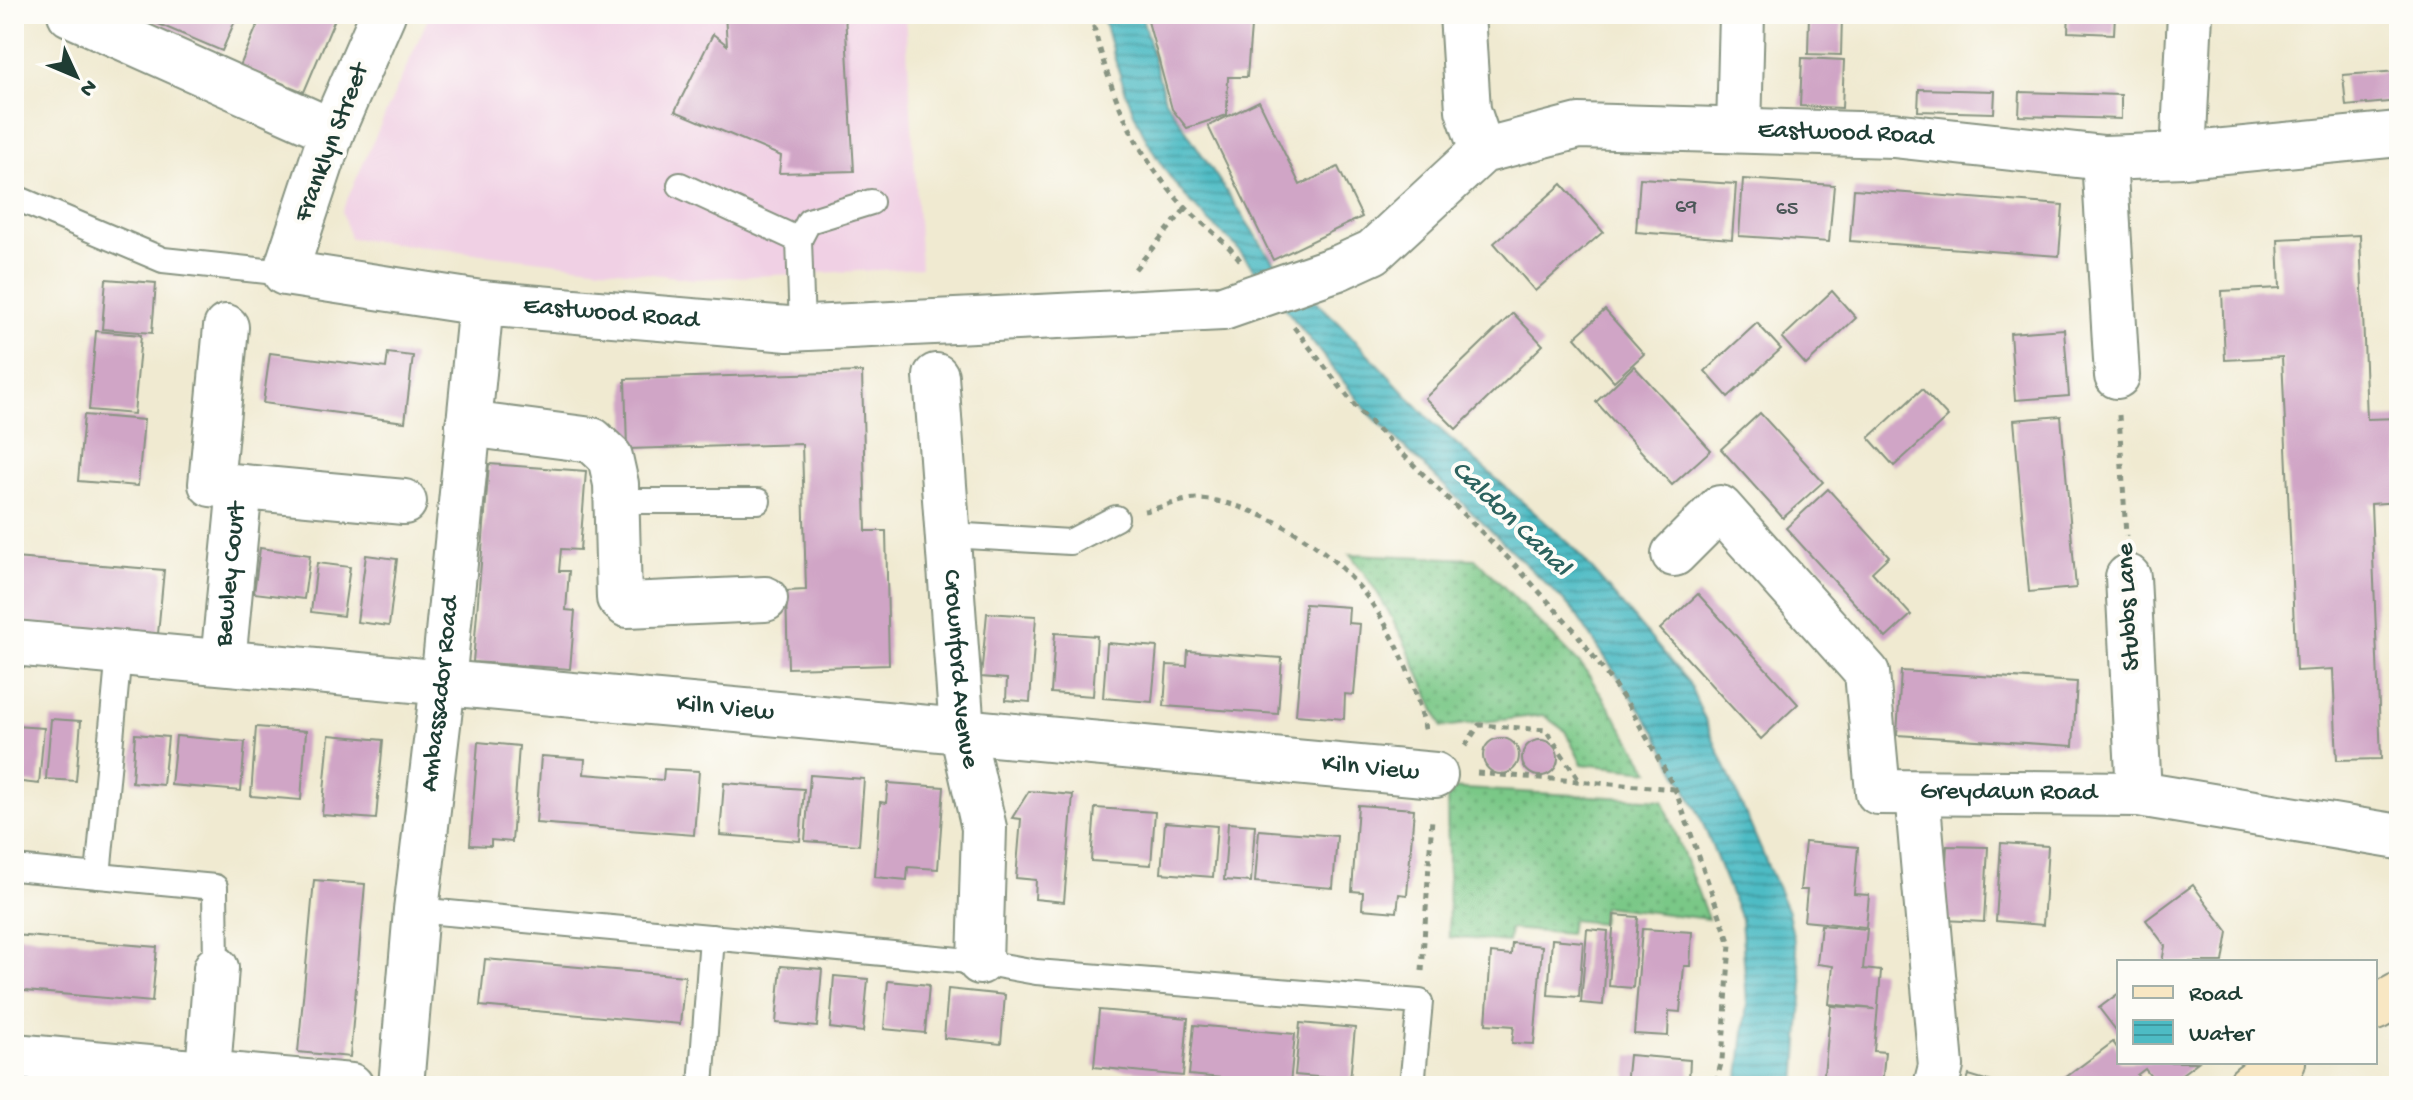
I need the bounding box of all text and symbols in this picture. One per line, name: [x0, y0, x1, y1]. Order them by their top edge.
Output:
north arrow: [36, 36, 116, 116]
street label: Franklyn Street: [288, 57, 378, 228]
text: N: [73, 73, 102, 101]
street label: Eastwood Road: [1757, 116, 1937, 155]
house number: 69: [1675, 195, 1697, 221]
house number: 65: [1776, 197, 1798, 223]
street label: Eastwood Road: [522, 291, 702, 337]
water label: Caldon Canal: [1443, 454, 1578, 585]
street label: Bewley Court: [209, 499, 254, 649]
street label: Stubbs Lane: [2111, 542, 2149, 672]
street label: Crownford Avenue: [935, 569, 986, 772]
street label: Ambassador Road: [415, 593, 467, 794]
street label: Kiln View: [675, 689, 775, 729]
street label: Kiln View: [1320, 749, 1420, 789]
street label: Greydawn Road: [1920, 777, 2099, 809]
legend: [2117, 960, 2377, 1064]
text: Road: [2189, 981, 2243, 1010]
text: Water: [2189, 1021, 2256, 1050]

